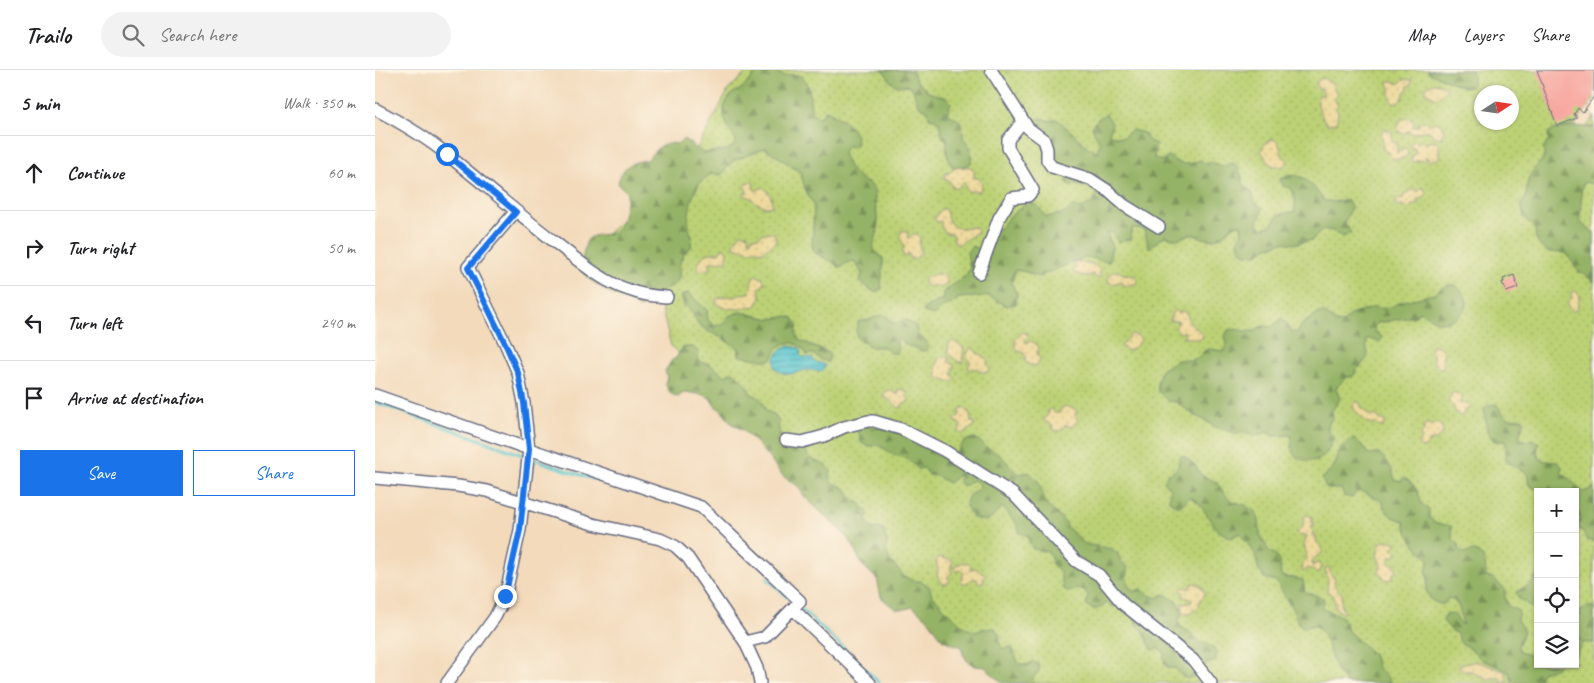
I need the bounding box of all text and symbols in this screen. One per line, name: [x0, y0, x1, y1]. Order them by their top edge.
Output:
search box: [101, 12, 451, 57]
text: Trailo: [25, 20, 71, 50]
icon: search: [119, 21, 147, 49]
text: Search here: [159, 23, 236, 47]
text: Map: [1408, 24, 1436, 46]
text: Layers: [1464, 24, 1503, 46]
text: Share: [1531, 24, 1569, 46]
north arrow: [1474, 85, 1519, 130]
text: 5 min: [20, 90, 60, 116]
text: Walk · 350 m: [283, 93, 355, 113]
route start: [436, 143, 459, 166]
icon: ahead: [20, 159, 48, 187]
text: Continue: [67, 161, 124, 185]
text: 60 m: [328, 163, 355, 183]
icon: right: [20, 234, 48, 262]
text: Turn right: [67, 236, 134, 260]
text: 50 m: [328, 238, 355, 258]
icon: left: [20, 309, 48, 337]
text: Turn left: [67, 311, 122, 335]
text: 240 m: [321, 313, 355, 333]
icon: arrive: [20, 384, 48, 412]
text: Arrive at destination: [67, 386, 203, 410]
button: Save: [20, 450, 183, 496]
button: Share: [193, 450, 355, 496]
map controls: [1534, 488, 1579, 668]
button: +: [1534, 488, 1579, 533]
button: −: [1534, 533, 1579, 578]
button: locate: [1534, 578, 1579, 623]
route end: [494, 585, 517, 608]
button: layers: [1534, 623, 1579, 668]

